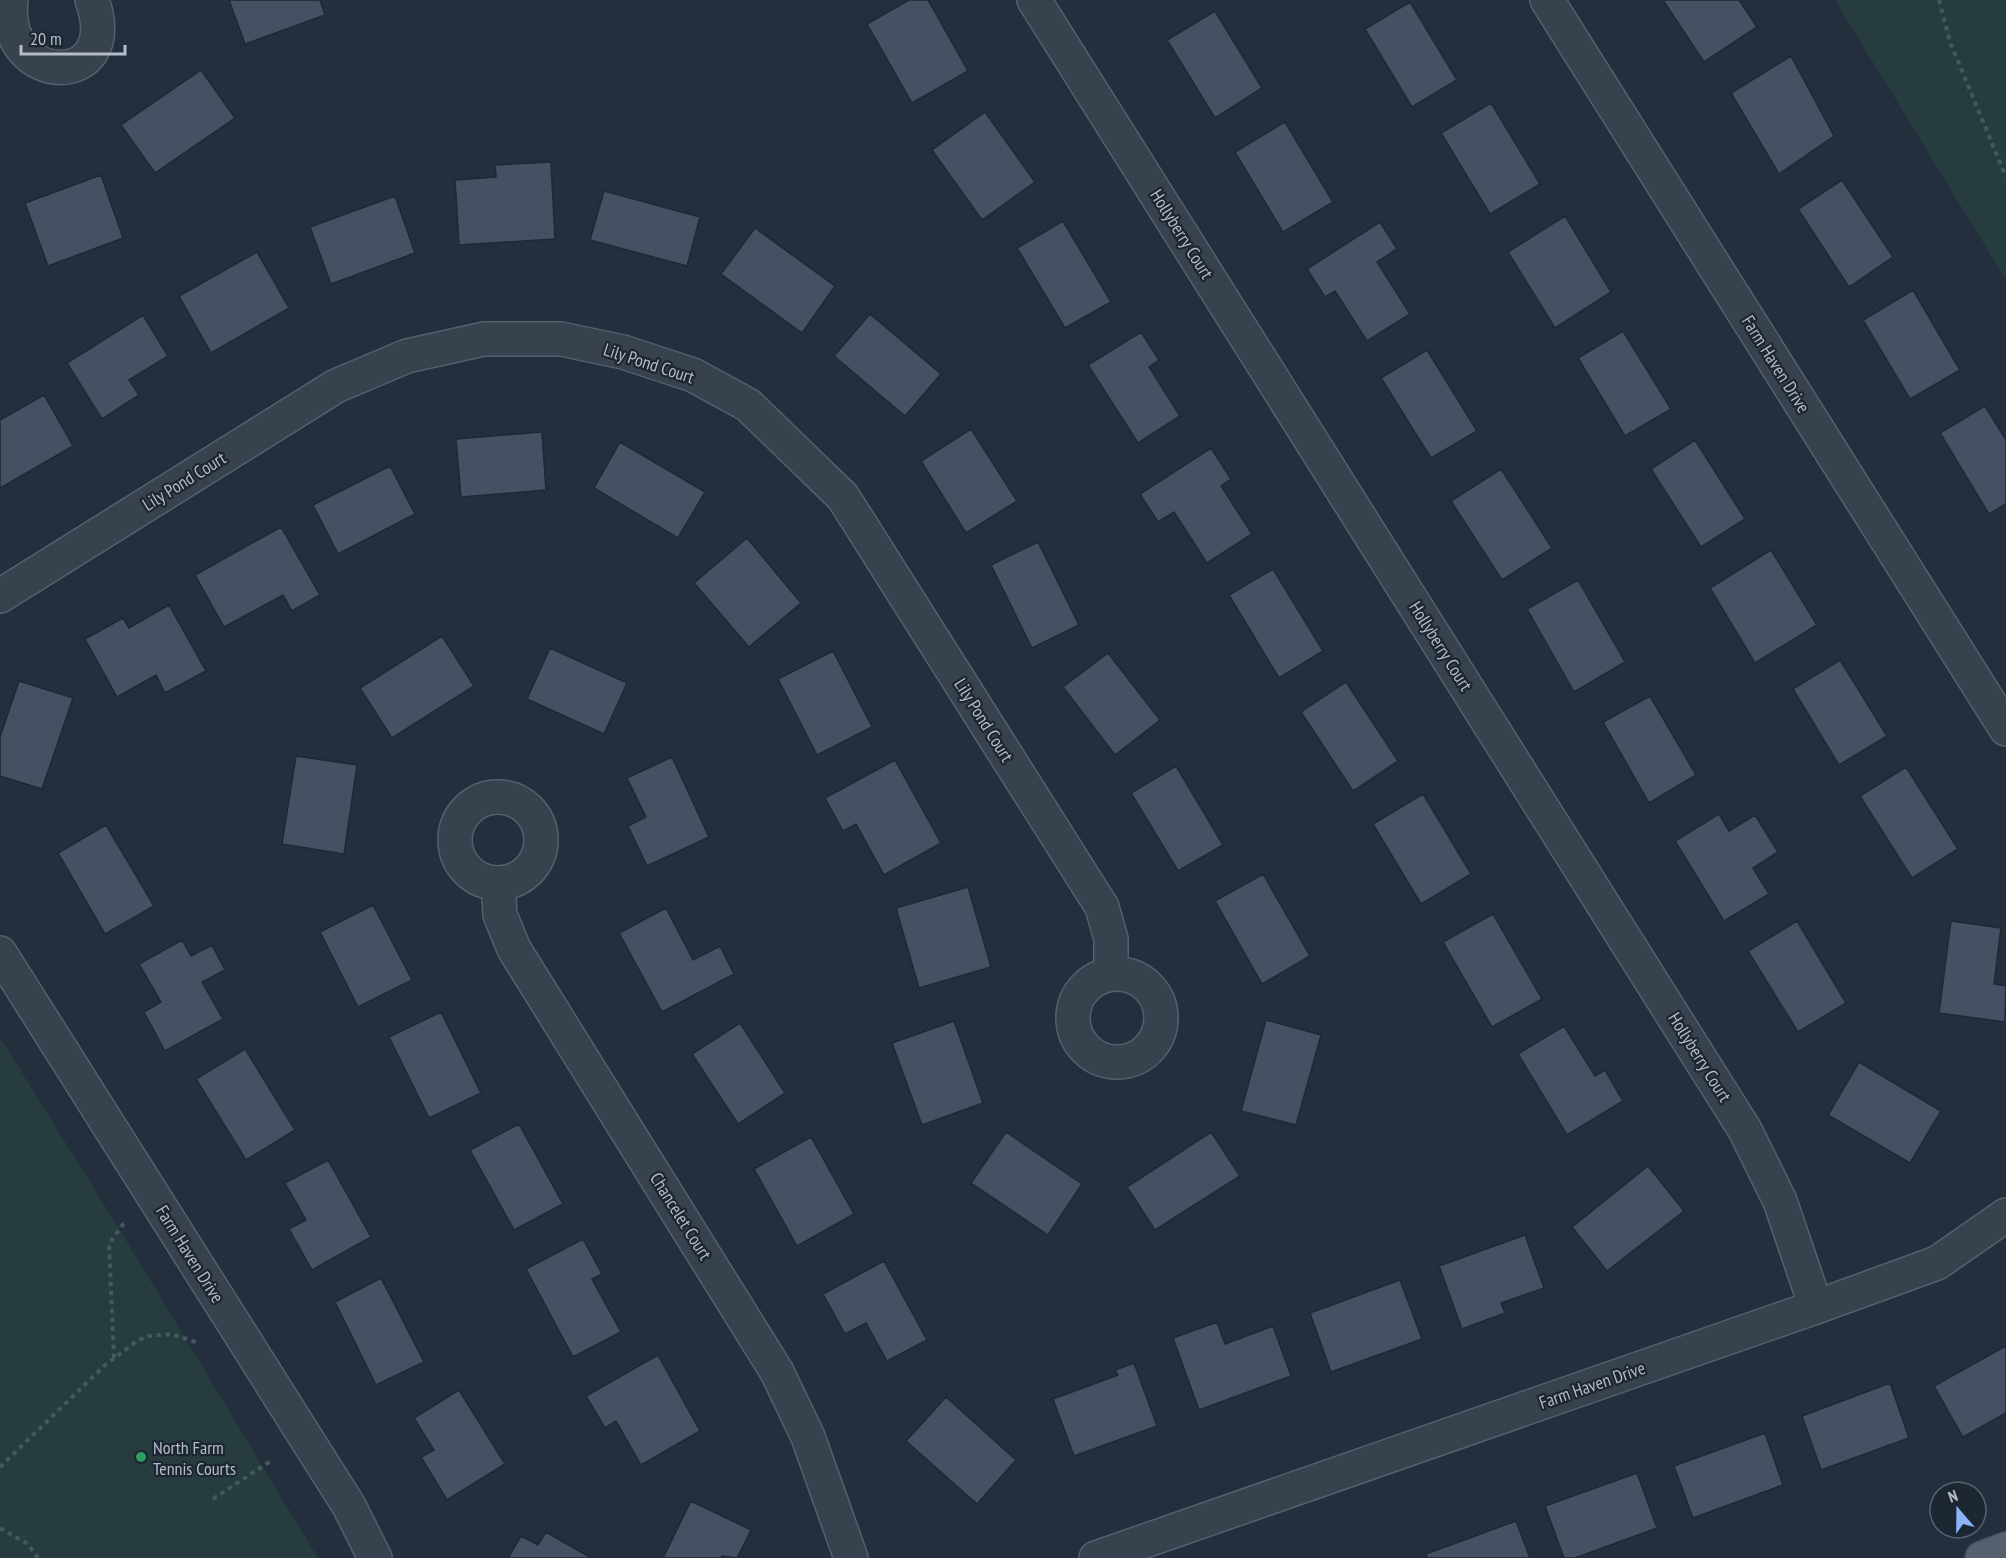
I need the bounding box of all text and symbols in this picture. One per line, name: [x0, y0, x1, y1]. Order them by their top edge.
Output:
scale bar: [21, 18, 124, 56]
text: 20 m: [30, 27, 62, 50]
street label: Hollyberry Court: [1145, 185, 1219, 283]
street label: Farm Haven Drive: [1737, 311, 1815, 417]
street label: Lily Pond Court: [601, 338, 697, 388]
street label: Lily Pond Court: [138, 446, 230, 516]
street label: Hollyberry Court: [1404, 597, 1478, 695]
street label: Lily Pond Court: [949, 674, 1019, 766]
street label: Hollyberry Court: [1663, 1008, 1737, 1106]
street label: Chancelet Court: [645, 1168, 717, 1264]
street label: Farm Haven Drive: [151, 1201, 229, 1307]
street label: Farm Haven Drive: [1536, 1356, 1648, 1414]
place label: North Farm Tennis Courts: [153, 1436, 236, 1480]
marker: North Farm Tennis Courts: [134, 1450, 148, 1464]
north arrow: [1928, 1480, 1988, 1540]
text: N: [1945, 1485, 1960, 1507]

